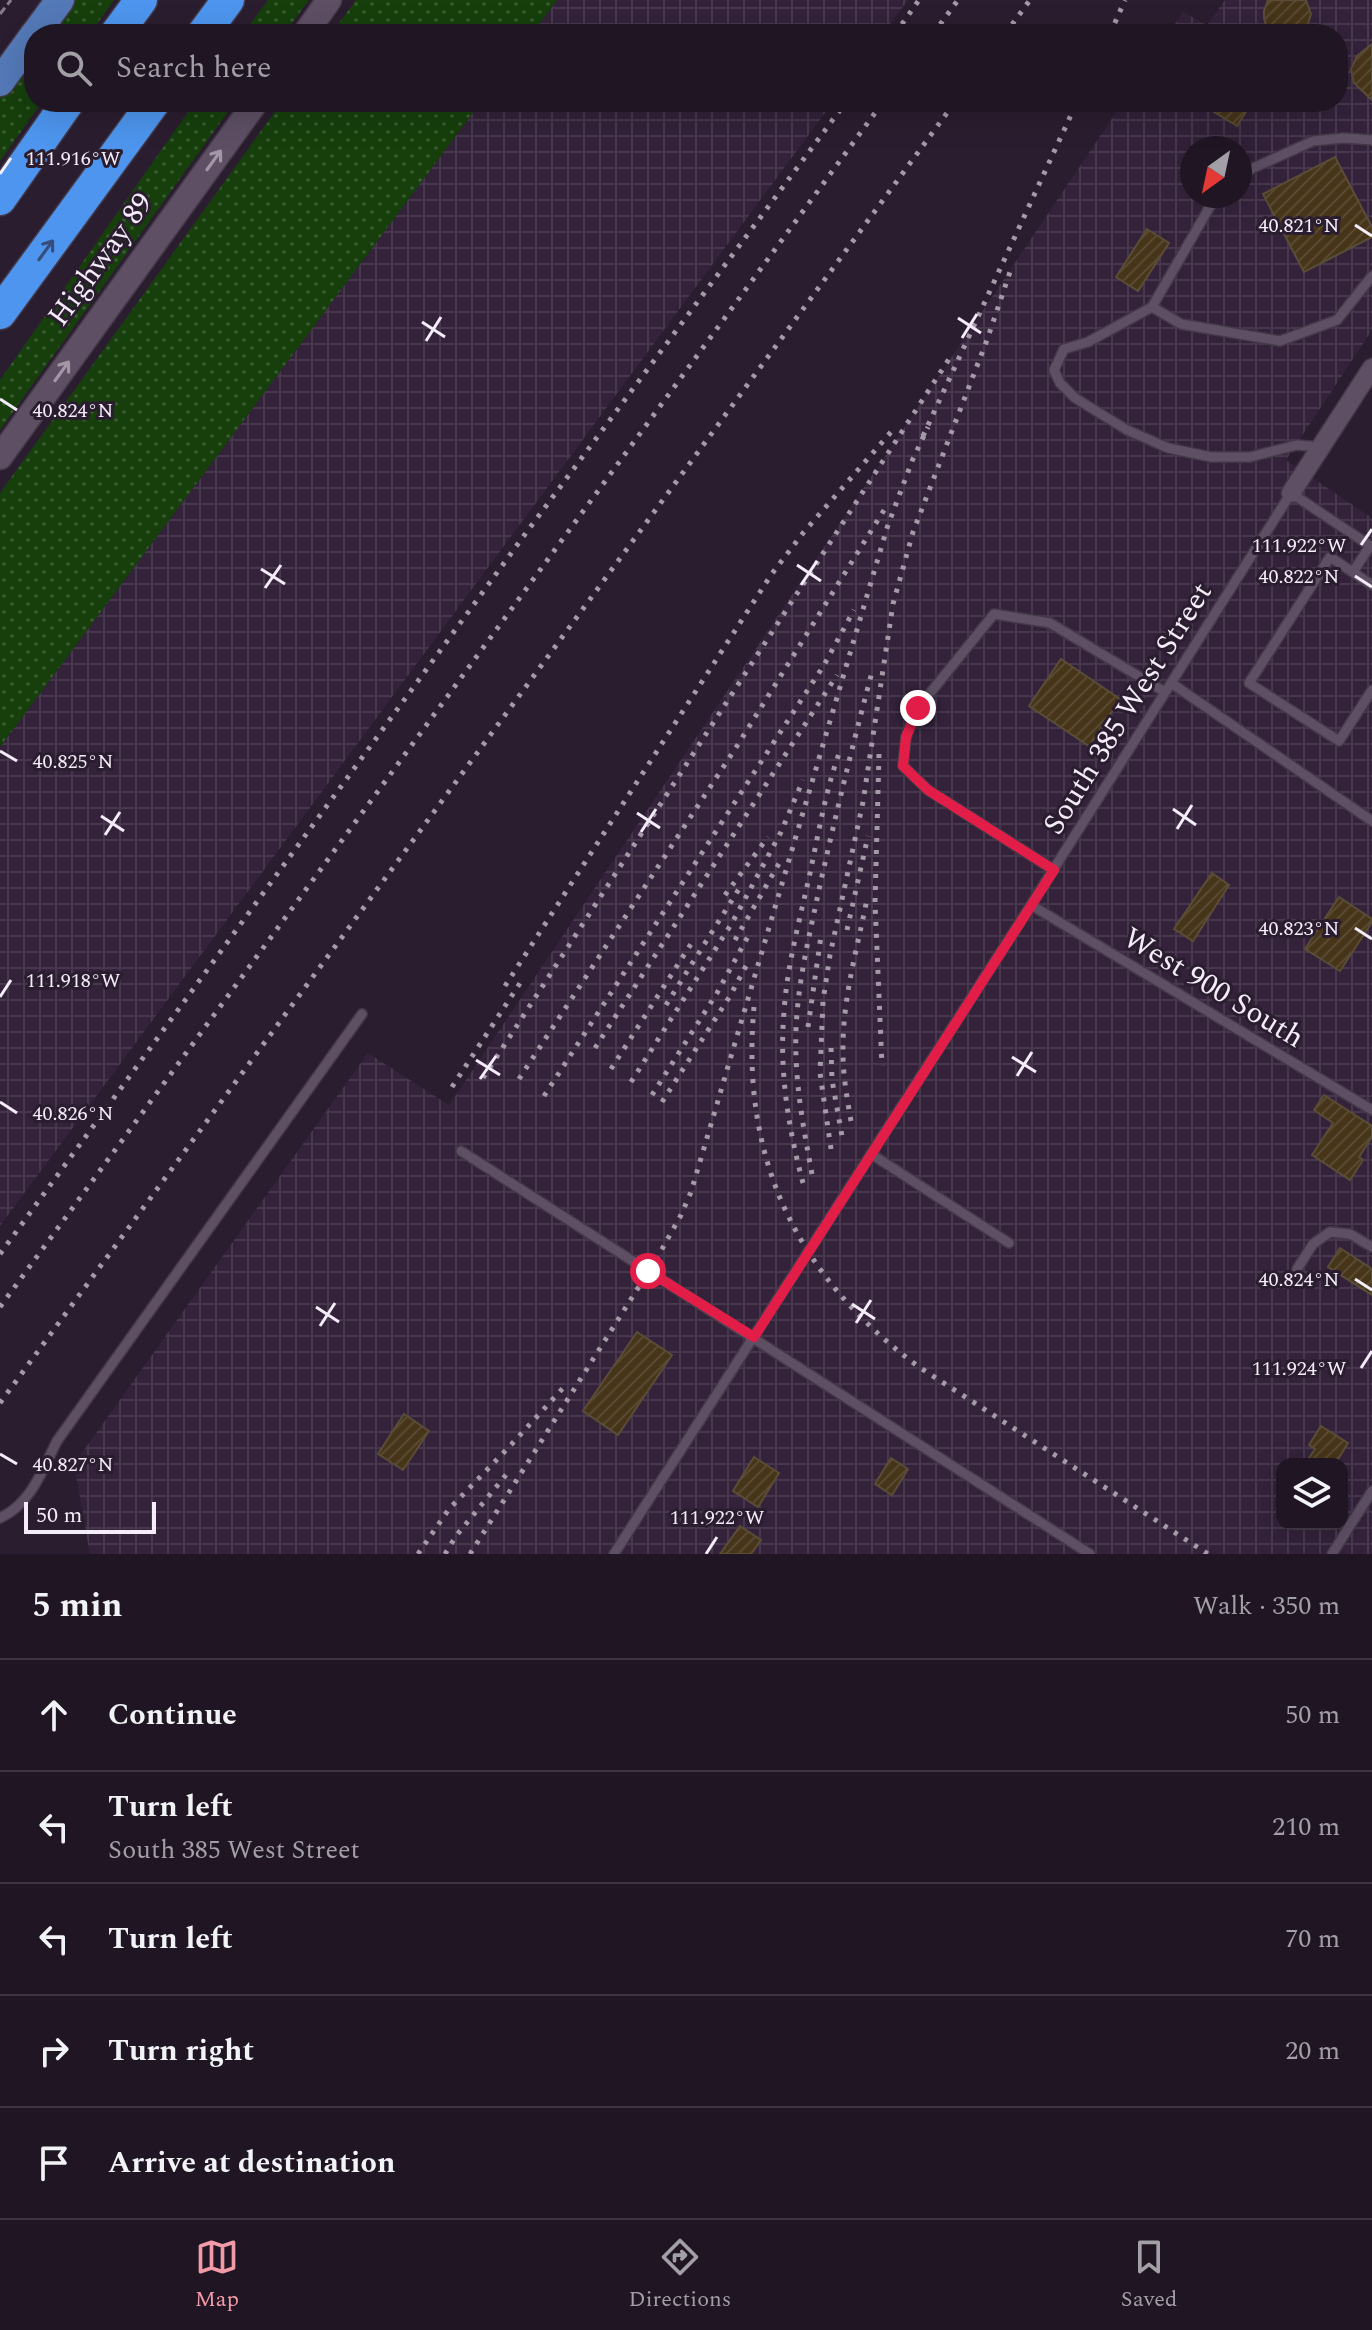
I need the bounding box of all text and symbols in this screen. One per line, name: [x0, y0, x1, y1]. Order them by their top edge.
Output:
search box: [24, 24, 1348, 112]
text: Search here: [116, 45, 272, 91]
icon: search: [52, 46, 96, 90]
north arrow: [1180, 136, 1252, 208]
text: 111.916°W: [26, 144, 121, 174]
one-way arrow: [205, 150, 222, 171]
street label: Highway 89: [36, 183, 165, 336]
text: 40.821°N: [1259, 211, 1339, 241]
one-way arrow: [37, 240, 54, 261]
one-way arrow: [54, 360, 70, 382]
text: 40.824°N: [33, 396, 113, 426]
text: 111.922°W: [1252, 531, 1347, 561]
text: 40.822°N: [1259, 562, 1339, 592]
street label: South 385 West Street: [1031, 573, 1224, 844]
route end: [900, 690, 936, 726]
text: 40.825°N: [33, 747, 113, 777]
text: 40.823°N: [1259, 914, 1339, 944]
street label: West 900 South: [1114, 916, 1313, 1060]
text: 111.918°W: [26, 966, 121, 996]
text: 40.826°N: [33, 1099, 113, 1129]
route start: [630, 1253, 666, 1289]
text: 40.824°N: [1259, 1265, 1339, 1295]
text: 111.924°W: [1252, 1354, 1347, 1384]
text: 40.827°N: [33, 1450, 113, 1480]
map controls: [1276, 1458, 1348, 1530]
button: layers: [1276, 1458, 1348, 1530]
scale bar: [24, 1498, 156, 1534]
text: 50 m: [36, 1499, 82, 1532]
text: 111.922°W: [670, 1503, 765, 1533]
text: 5 min: [32, 1580, 122, 1632]
text: Walk · 350 m: [1193, 1586, 1340, 1626]
text: Continue: [108, 1692, 237, 1738]
icon: ahead: [32, 1693, 76, 1737]
text: 50 m: [1285, 1695, 1340, 1735]
text: Turn left: [108, 1784, 233, 1830]
icon: left: [32, 1805, 76, 1849]
text: 210 m: [1272, 1807, 1340, 1847]
text: South 385 West Street: [108, 1830, 360, 1870]
text: Turn left: [108, 1916, 233, 1962]
icon: left: [32, 1917, 76, 1961]
text: 70 m: [1285, 1919, 1340, 1959]
text: Turn right: [108, 2028, 254, 2074]
icon: right: [32, 2029, 76, 2073]
text: 20 m: [1285, 2031, 1340, 2071]
text: Arrive at destination: [108, 2140, 395, 2186]
icon: arrive: [32, 2141, 76, 2185]
tab: Map: [195, 2235, 239, 2316]
tab: Directions: [629, 2235, 731, 2316]
tab: Saved: [1121, 2235, 1177, 2316]

